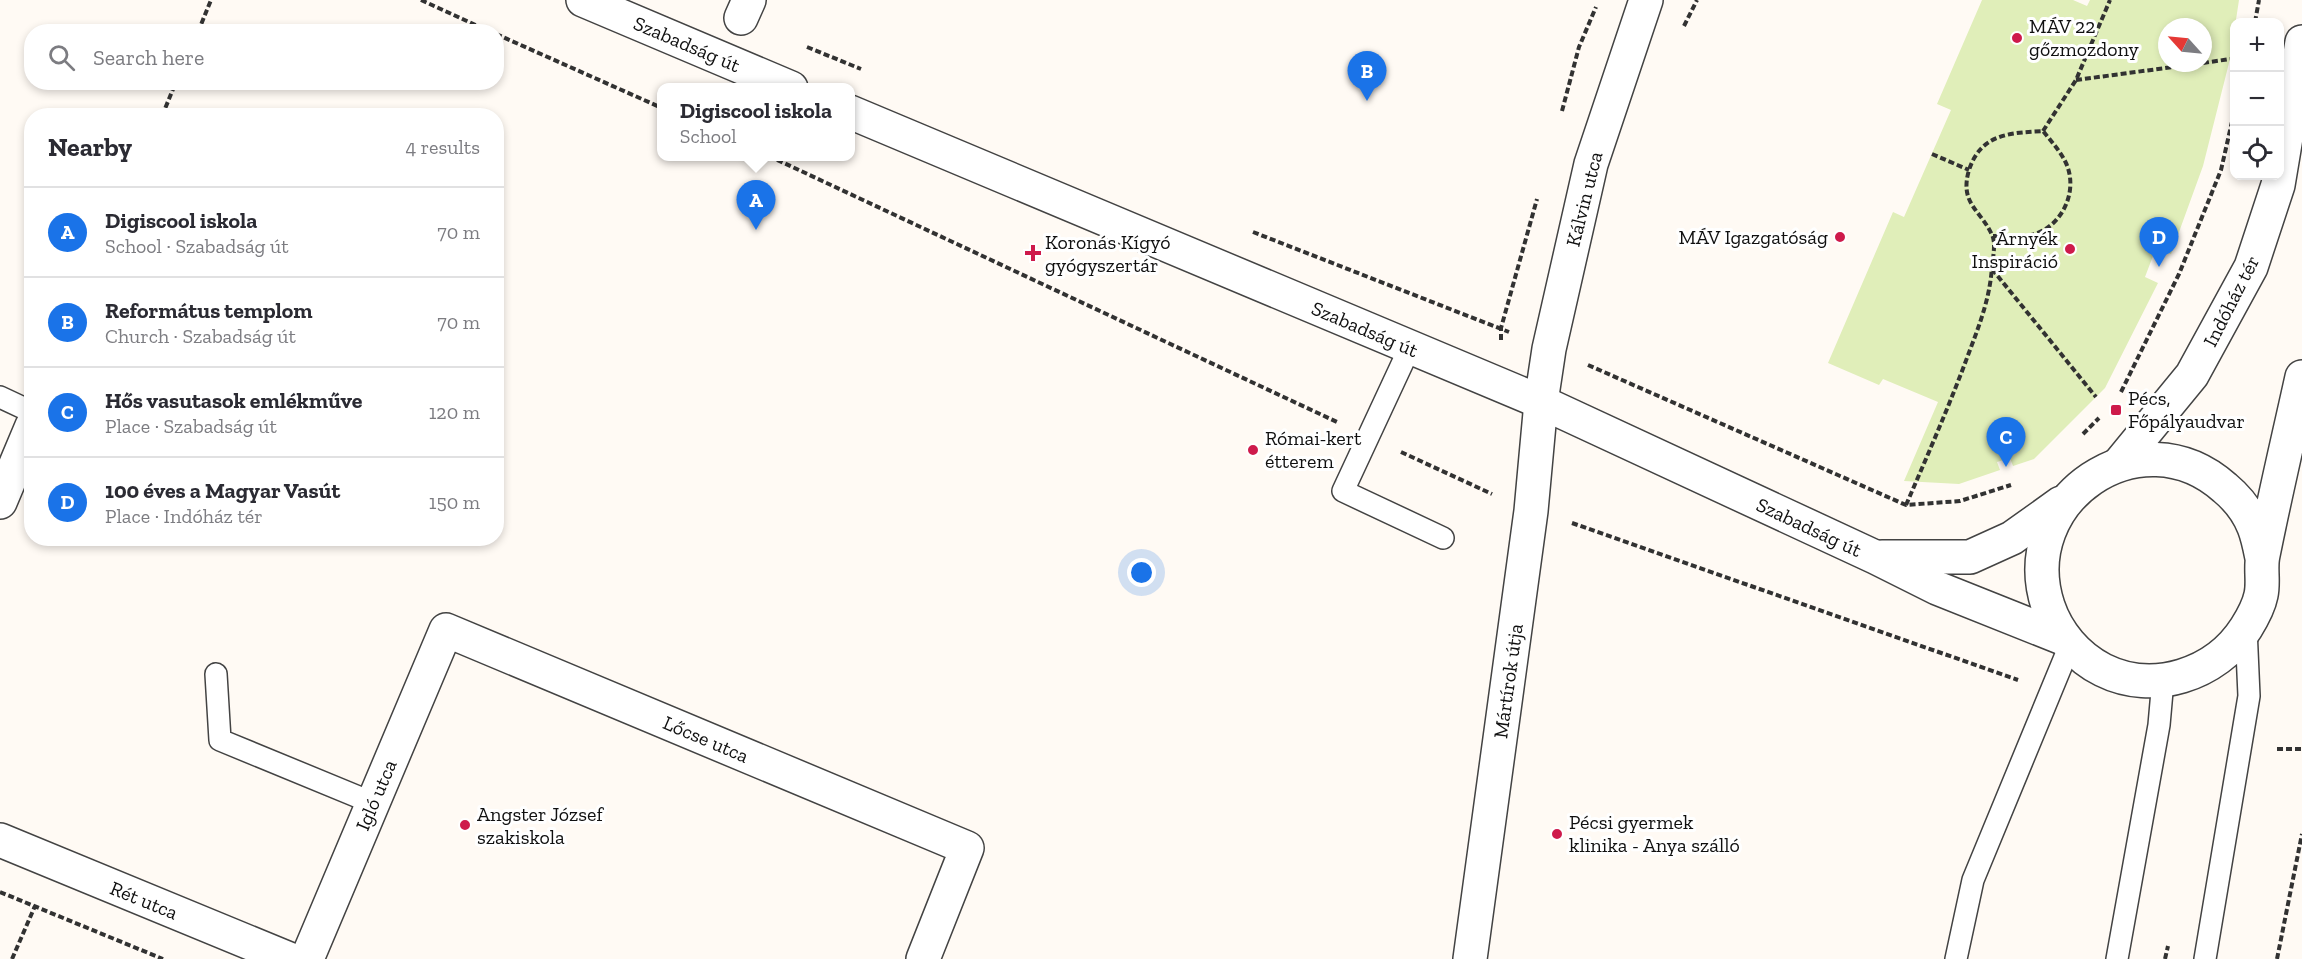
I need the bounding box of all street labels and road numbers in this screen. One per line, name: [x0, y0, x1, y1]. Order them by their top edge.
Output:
street label: Szabadság út: [630, 11, 744, 77]
street label: Kálvin utca: [1561, 149, 1607, 249]
street label: Indóház tér: [2198, 251, 2264, 351]
street label: Szabadság út: [1308, 296, 1422, 362]
street label: Szabadság út: [1753, 492, 1866, 562]
street label: Mártírok útja: [1488, 622, 1528, 740]
street label: Lőcse utca: [660, 710, 753, 768]
street label: Igló utca: [350, 756, 402, 834]
street label: Rét utca: [107, 876, 182, 925]

